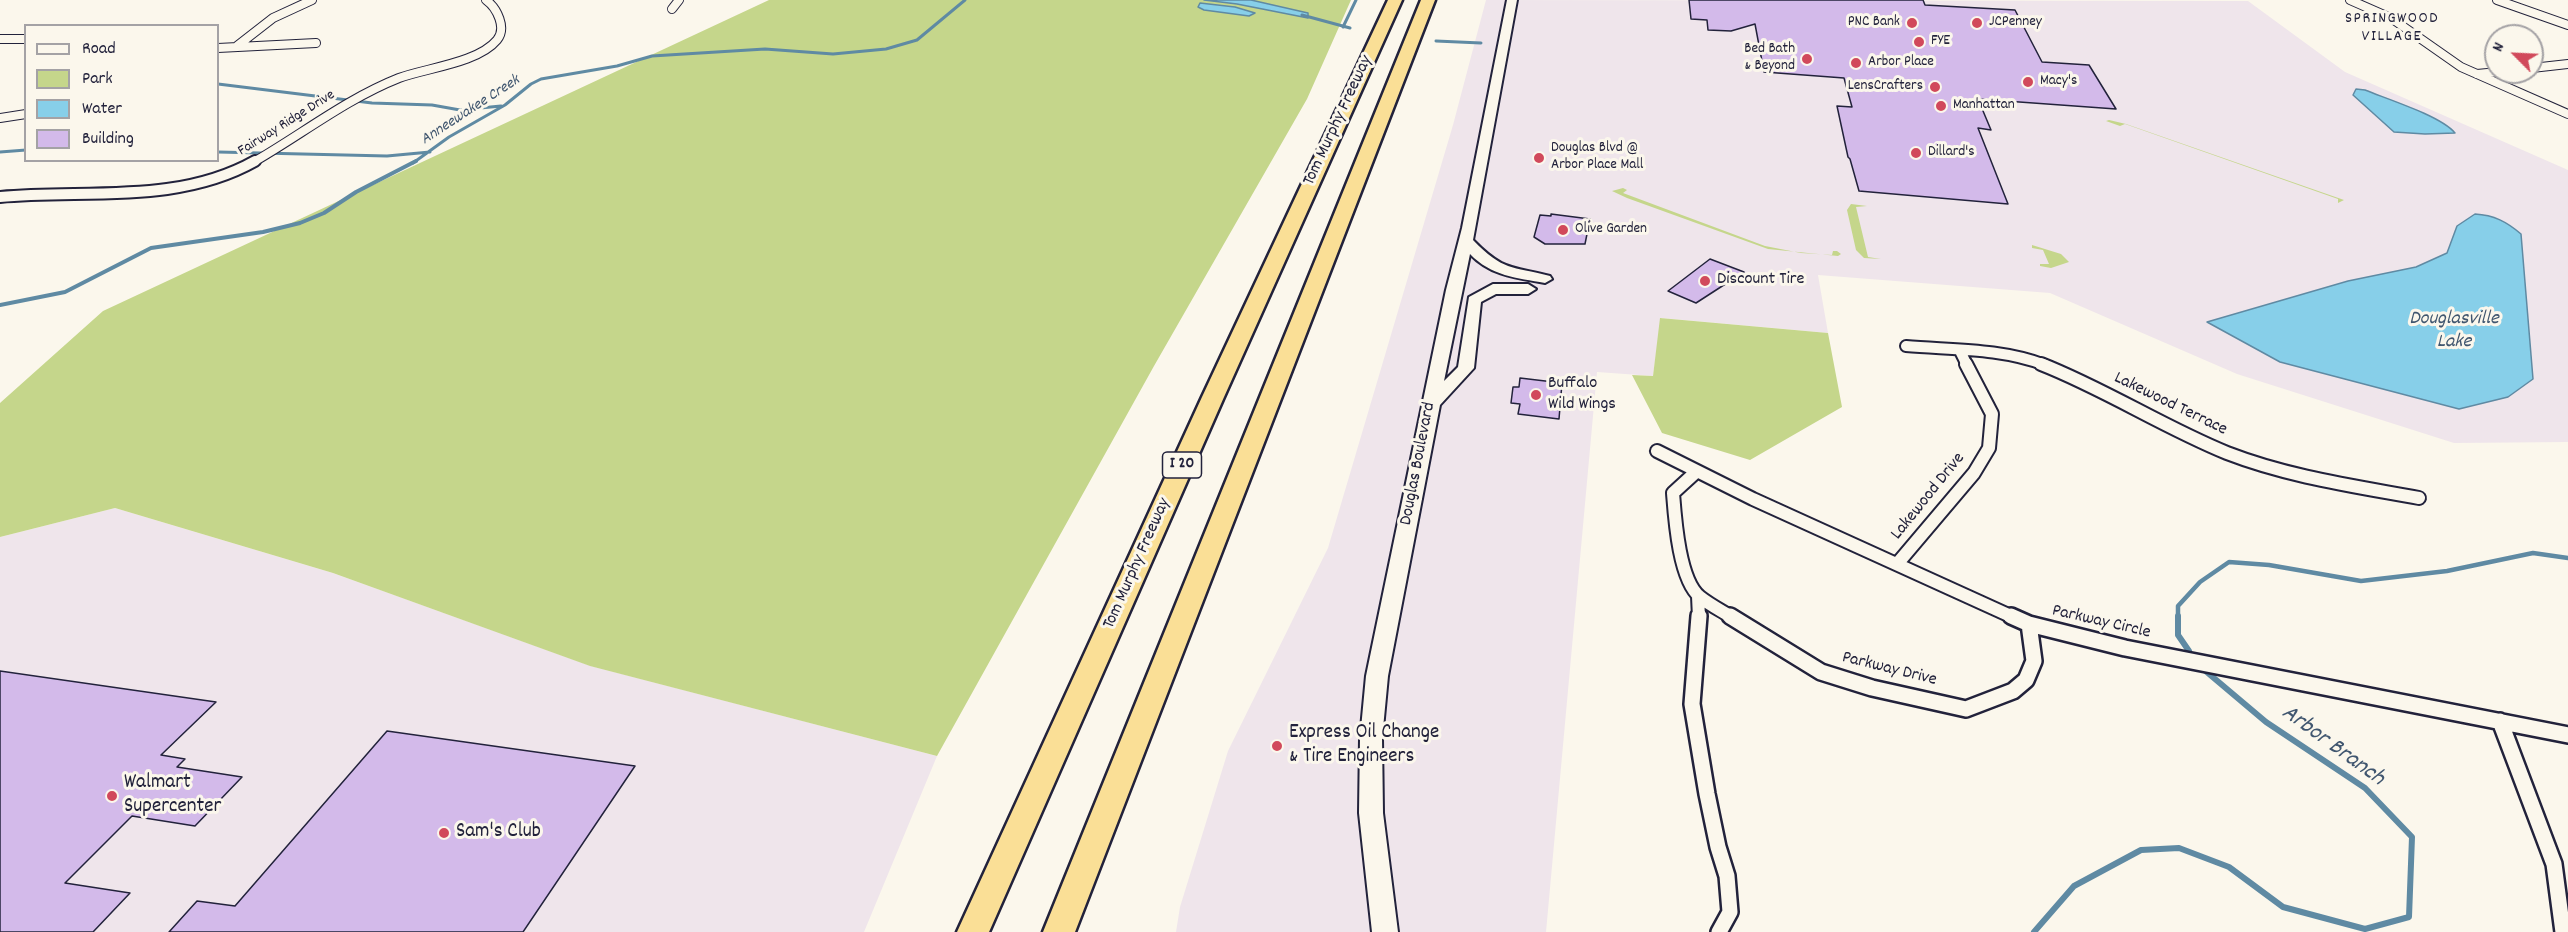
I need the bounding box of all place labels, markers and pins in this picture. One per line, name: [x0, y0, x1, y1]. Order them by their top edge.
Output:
place label: PNC Bank: [1848, 14, 1900, 32]
place label: JCPenney: [1989, 14, 2042, 32]
marker: PNC Bank: [1905, 16, 1919, 30]
marker: JCPenney: [1970, 16, 1984, 30]
place label: FYE: [1931, 33, 1950, 51]
marker: FYE: [1912, 35, 1926, 49]
place label: Bed Bath & Beyond: [1744, 41, 1795, 76]
marker: Bed Bath & Beyond: [1800, 52, 1814, 66]
place label: Arbor Place: [1868, 54, 1934, 72]
marker: Arbor Place: [1849, 56, 1863, 70]
place label: Macy's: [2040, 73, 2077, 91]
marker: Macy's: [2021, 75, 2035, 89]
place label: LensCrafters: [1848, 78, 1923, 96]
marker: LensCrafters: [1928, 80, 1942, 94]
place label: Manhattan: [1953, 97, 2015, 115]
marker: Manhattan: [1934, 99, 1948, 113]
place label: Douglas Blvd @ Arbor Place Mall: [1551, 140, 1643, 175]
place label: Dillard's: [1928, 144, 1975, 162]
marker: Dillard's: [1909, 146, 1923, 160]
marker: Douglas Blvd @ Arbor Place Mall: [1532, 151, 1546, 165]
place label: Olive Garden: [1575, 221, 1647, 239]
marker: Olive Garden: [1556, 223, 1570, 237]
place label: Discount Tire: [1717, 270, 1804, 292]
marker: Discount Tire: [1698, 274, 1712, 288]
place label: Buffalo Wild Wings: [1548, 374, 1616, 416]
marker: Buffalo Wild Wings: [1529, 388, 1543, 402]
place label: Express Oil Change & Tire Engineers: [1289, 721, 1439, 771]
marker: Express Oil Change & Tire Engineers: [1270, 739, 1284, 753]
place label: Walmart Supercenter: [124, 771, 221, 821]
marker: Walmart Supercenter: [105, 789, 119, 803]
place label: Sam's Club: [456, 820, 541, 846]
marker: Sam's Club: [437, 826, 451, 840]

